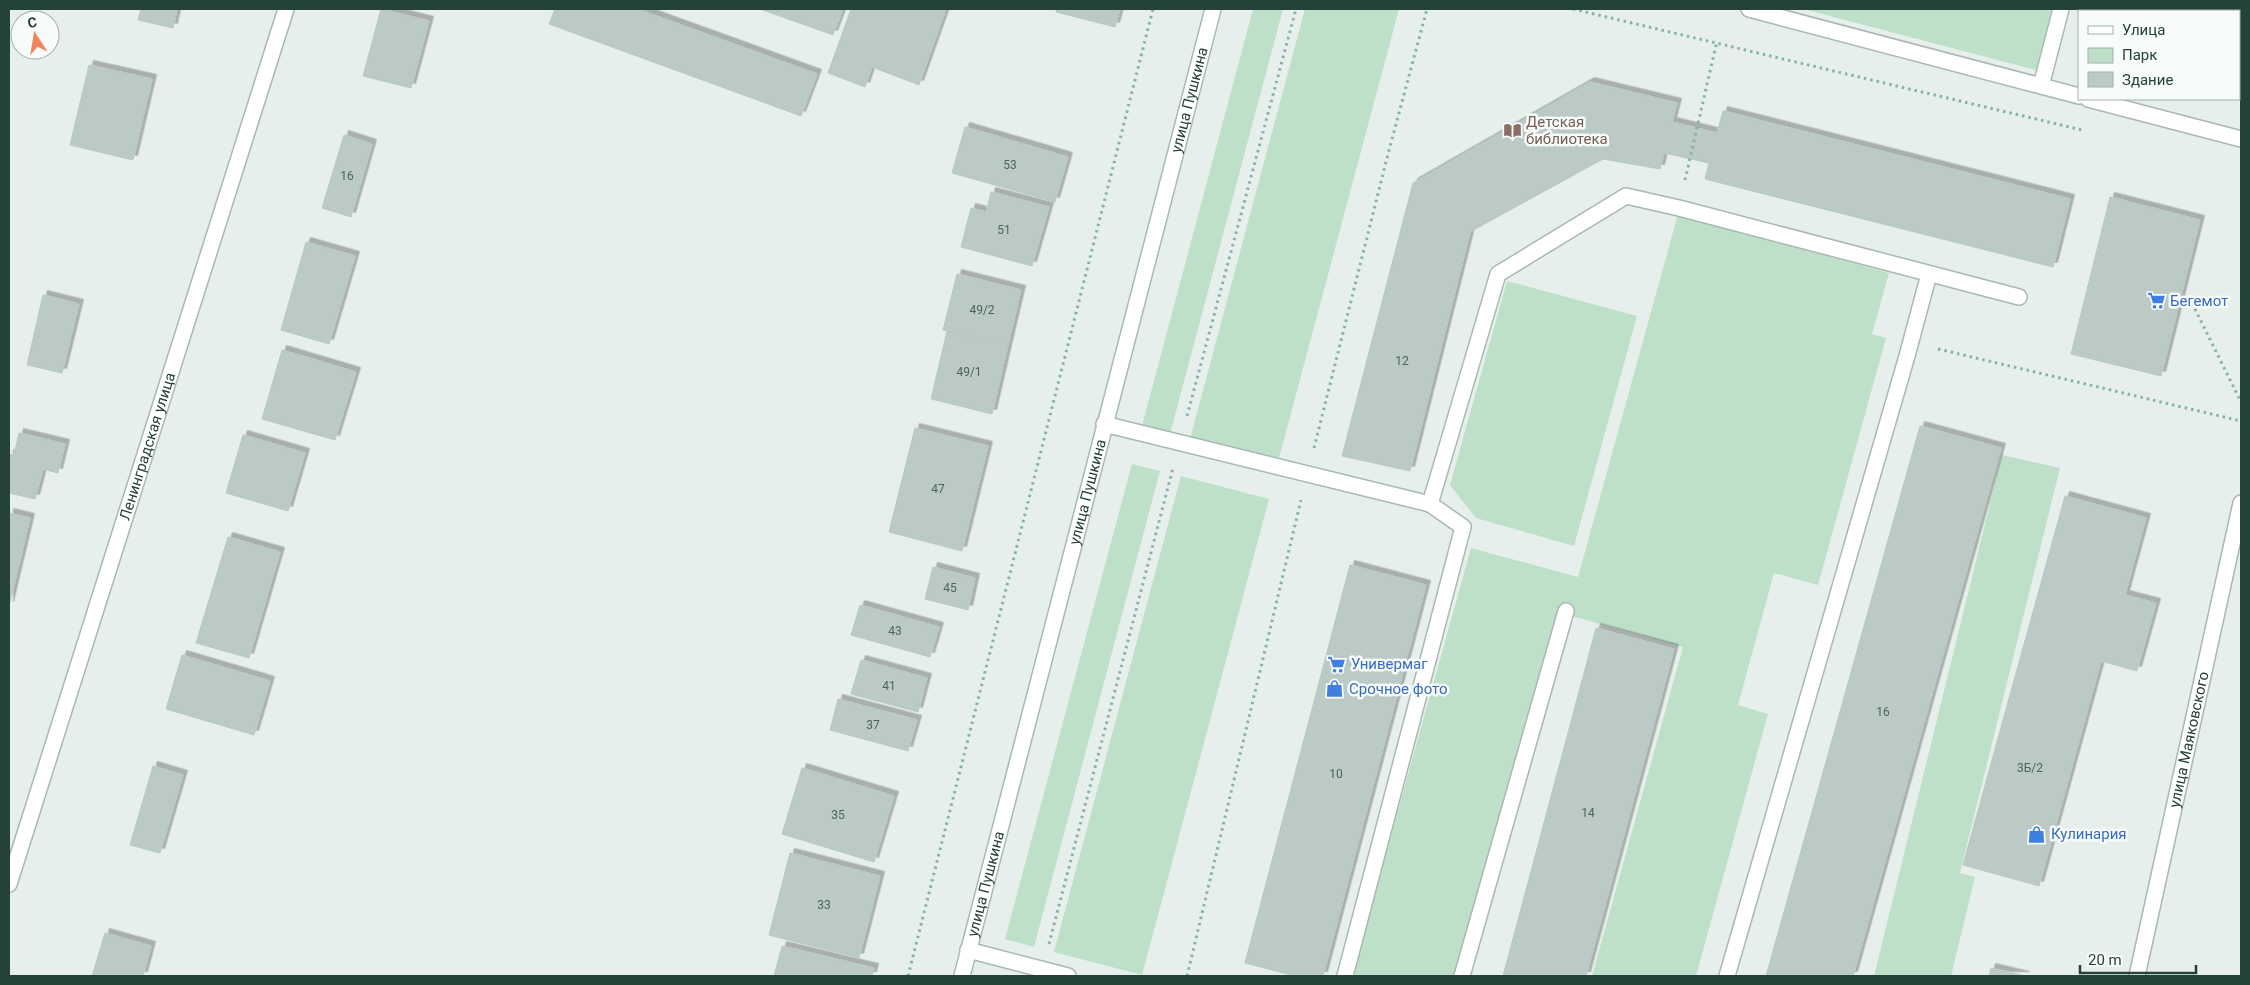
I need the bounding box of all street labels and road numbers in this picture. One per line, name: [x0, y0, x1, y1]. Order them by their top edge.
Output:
street label: улица Пушкина: [1167, 45, 1212, 155]
street label: Ленинградская улица: [116, 370, 179, 522]
street label: улица Пушкина: [1065, 437, 1110, 547]
street label: улица Маяковского: [2165, 670, 2213, 809]
street label: улица Пушкина: [964, 829, 1008, 939]

